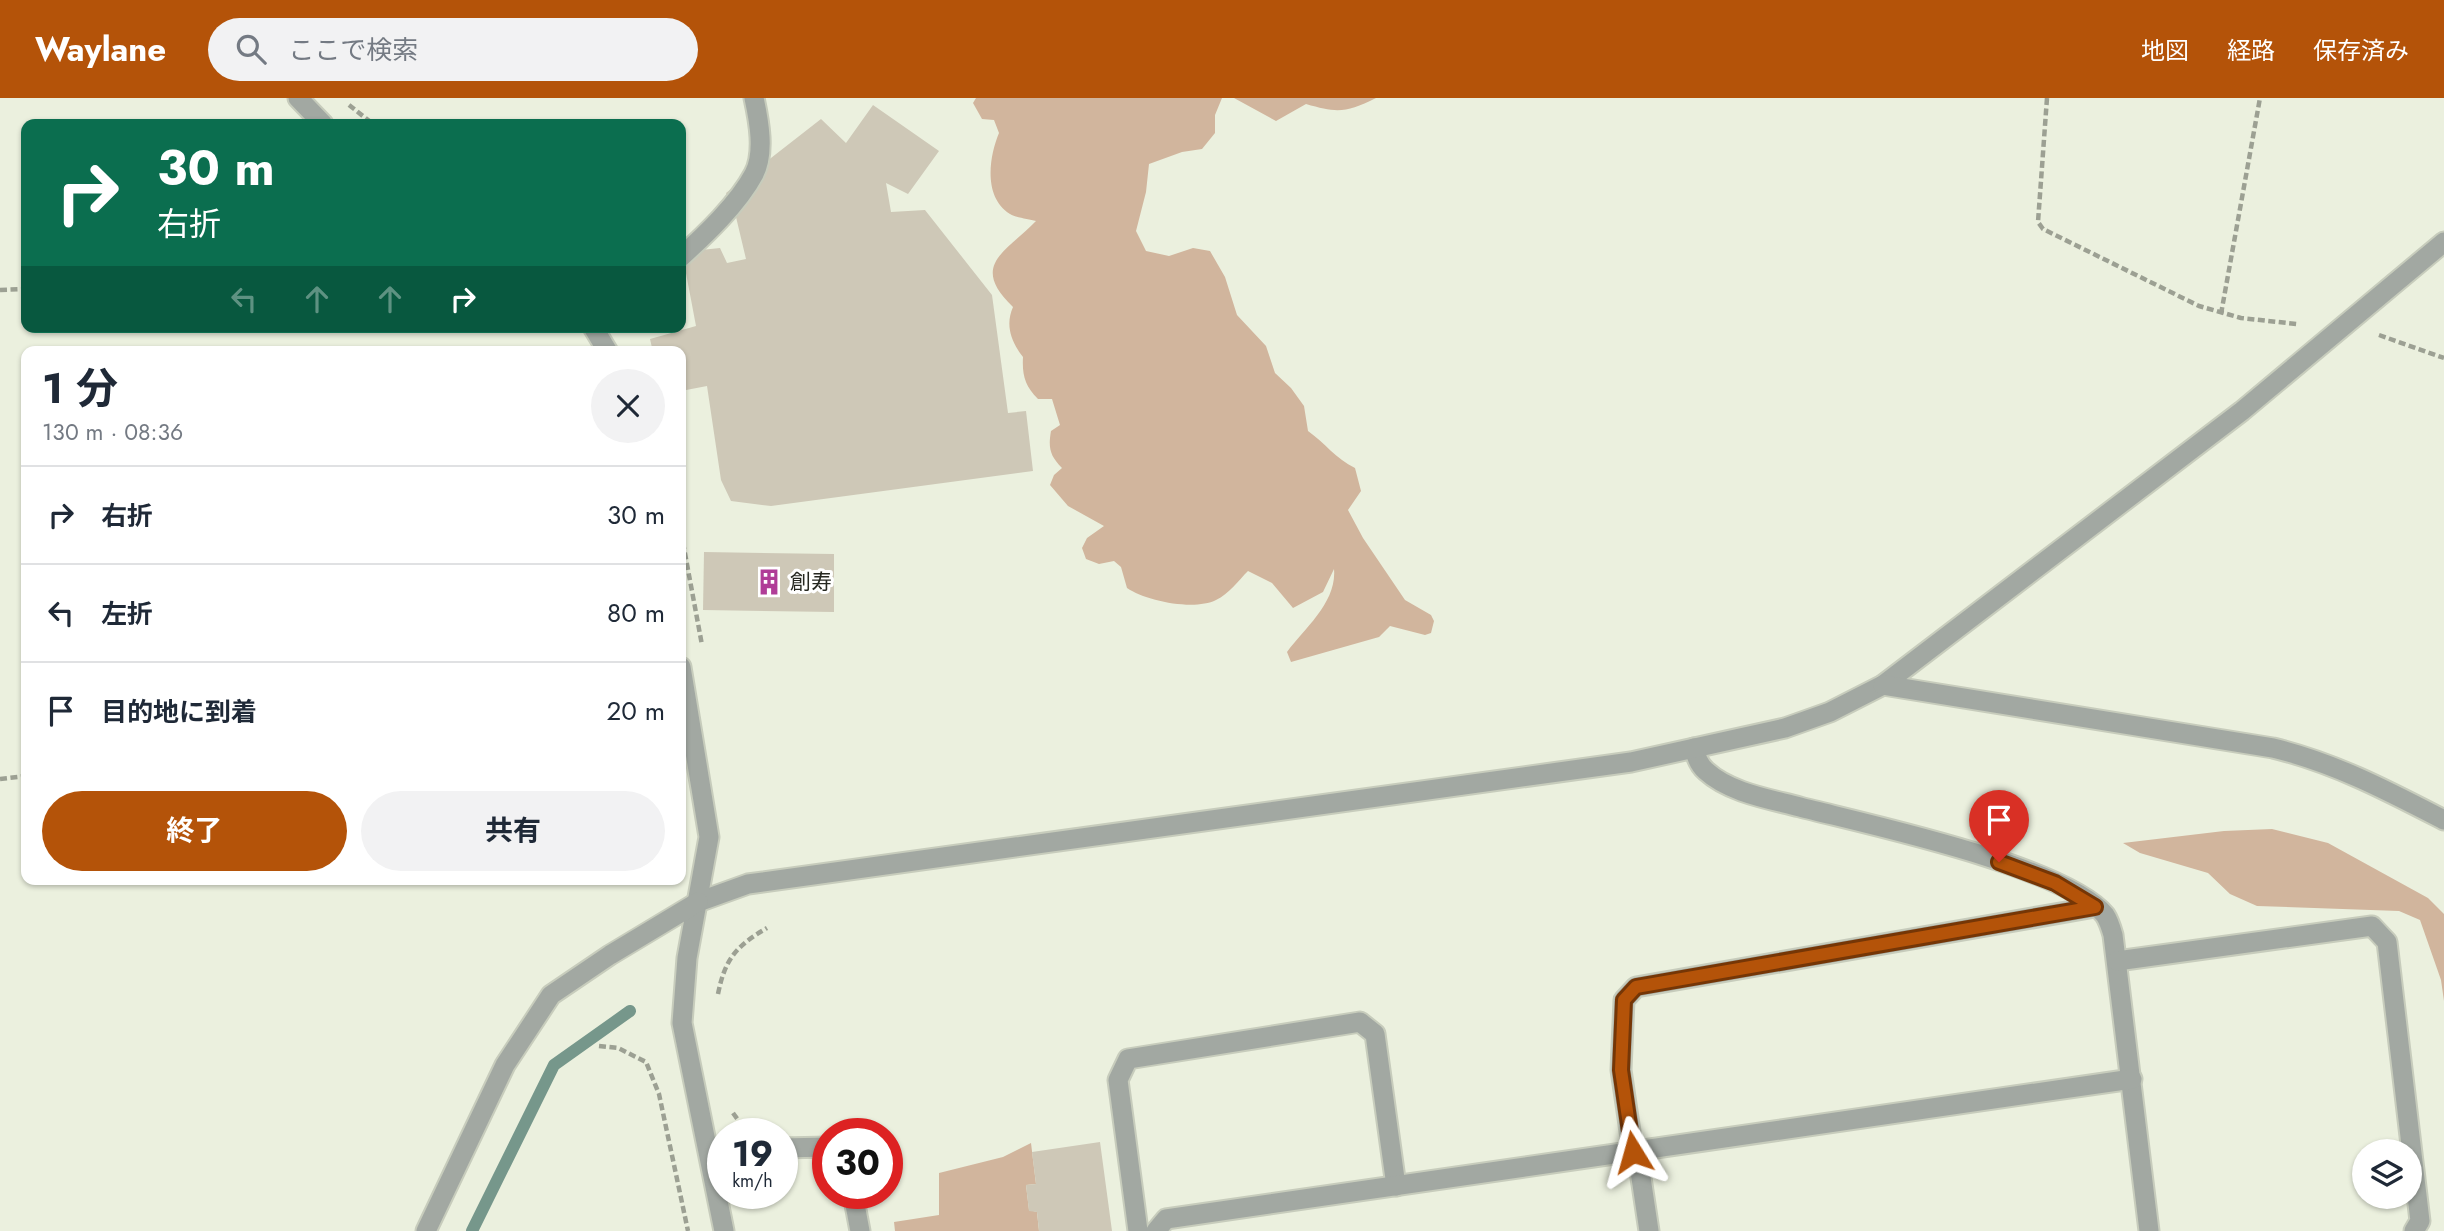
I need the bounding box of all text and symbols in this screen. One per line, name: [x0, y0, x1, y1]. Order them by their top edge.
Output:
search box: [208, 18, 698, 81]
text: Waylane: [35, 26, 166, 73]
icon: search: [232, 30, 270, 68]
text: ここで検索: [288, 31, 418, 69]
text: 地図: [2141, 33, 2189, 68]
text: 経路: [2227, 33, 2275, 68]
text: 保存済み: [2313, 33, 2409, 68]
text: 30 m: [157, 133, 275, 203]
icon: right: [42, 147, 133, 238]
text: 右折: [157, 201, 221, 247]
icon: left: [225, 280, 263, 318]
icon: ahead: [298, 280, 336, 318]
icon: ahead: [371, 280, 409, 318]
icon: right: [444, 280, 482, 318]
text: 1 分: [42, 358, 118, 419]
button: close: [591, 369, 665, 443]
text: 130 m · 08:36: [42, 415, 183, 449]
icon: right: [42, 496, 80, 534]
text: 30 m: [607, 496, 665, 534]
text: 右折: [101, 497, 153, 535]
building icon: 創寿: [754, 567, 784, 597]
place label: 創寿: [790, 567, 832, 597]
icon: left: [42, 594, 80, 632]
text: 80 m: [607, 594, 665, 632]
text: 左折: [101, 595, 153, 633]
icon: arrive: [42, 692, 80, 730]
text: 20 m: [607, 692, 665, 730]
text: 目的地に到着: [101, 693, 257, 731]
pin: [1969, 790, 2029, 862]
button: 終了: [42, 791, 347, 871]
button: 共有: [361, 791, 665, 871]
icon: arrive: [1980, 801, 2018, 839]
position arrow: [1596, 1115, 1670, 1189]
speed limit sign: 30: [812, 1118, 903, 1209]
text: 19: [732, 1129, 773, 1179]
map controls: [2352, 1139, 2422, 1209]
button: layers: [2352, 1139, 2422, 1209]
text: km/h: [732, 1168, 773, 1194]

